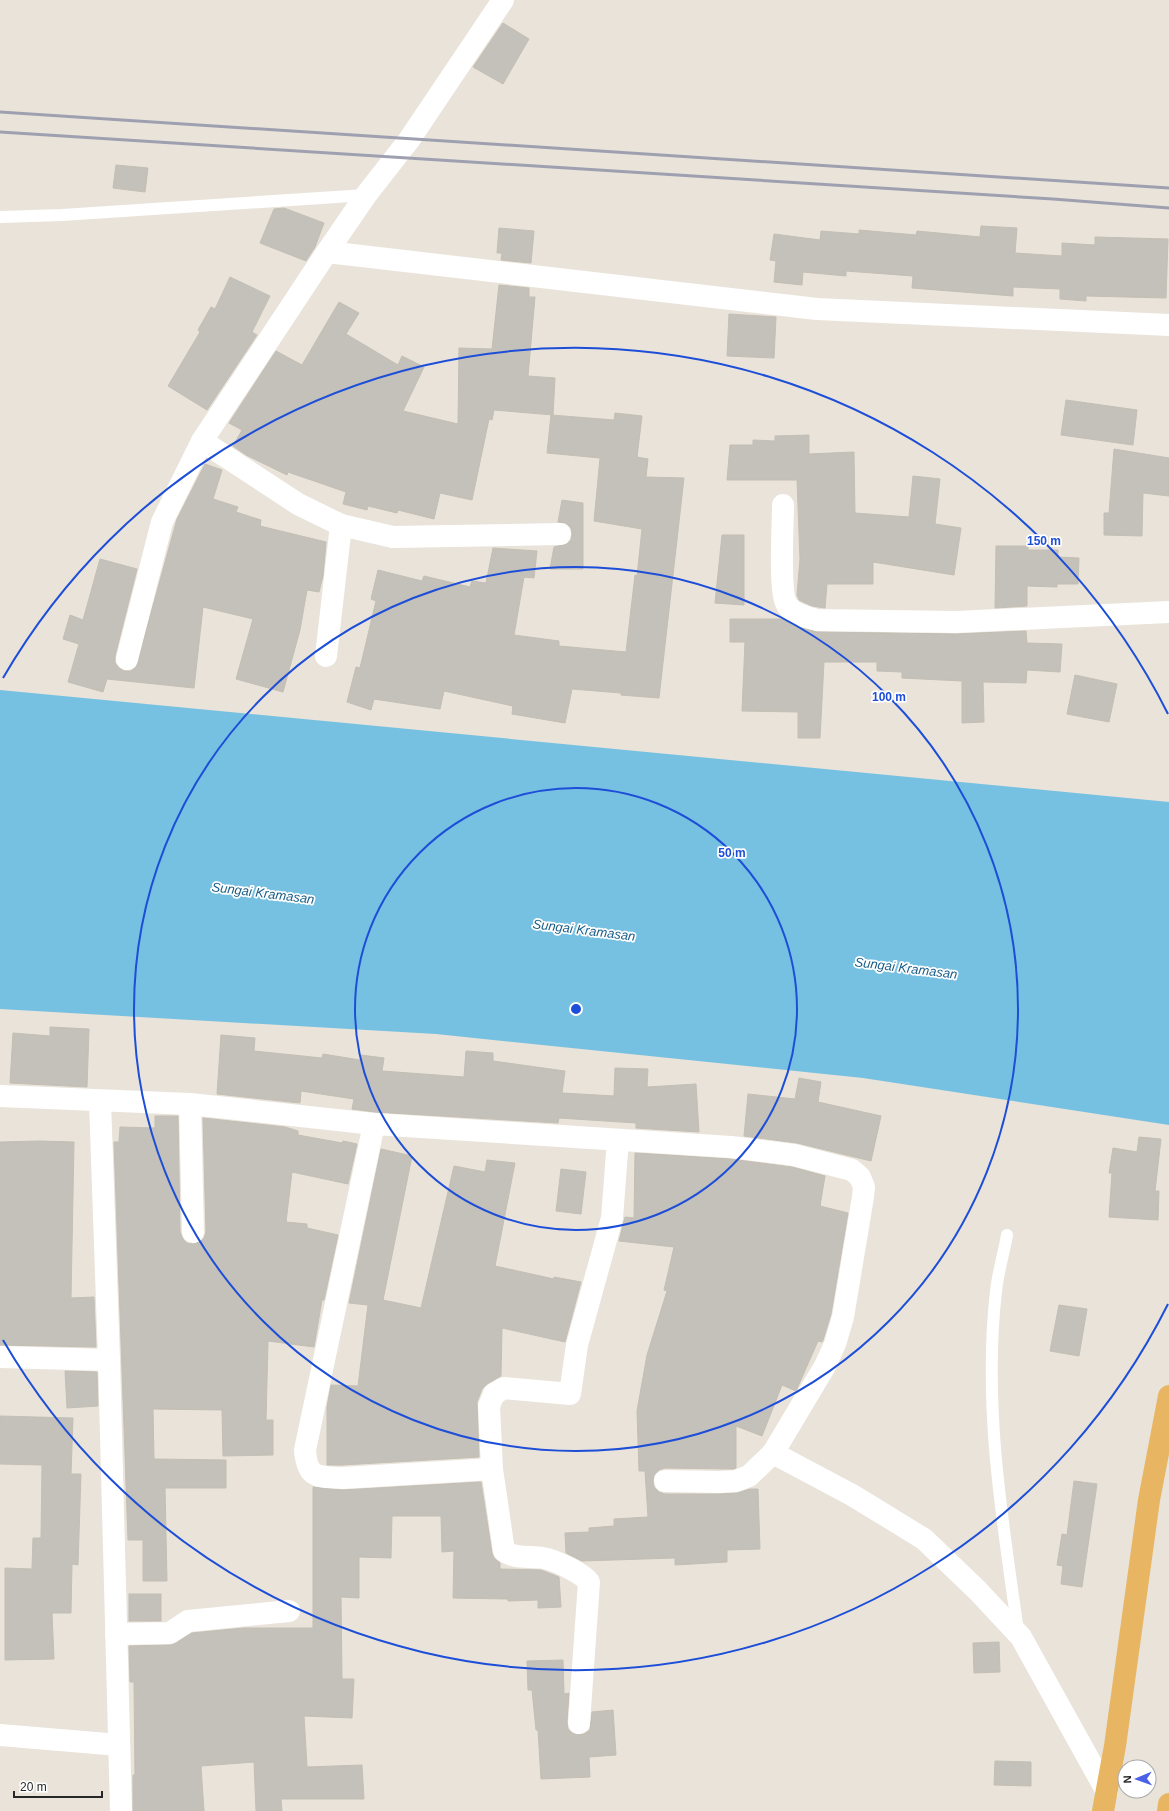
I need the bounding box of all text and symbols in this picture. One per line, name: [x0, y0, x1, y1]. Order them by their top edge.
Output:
text: 150 m: [1027, 534, 1061, 548]
text: 100 m: [872, 690, 906, 704]
text: 50 m: [718, 846, 746, 860]
water label: Sungai Kramasan: [211, 879, 315, 907]
water label: Sungai Kramasan: [532, 916, 636, 944]
water label: Sungai Kramasan: [854, 954, 958, 982]
centre of rings: [569, 1002, 583, 1016]
north arrow: [1117, 1759, 1157, 1799]
scale bar: [14, 1773, 102, 1799]
text: N: [1121, 1775, 1133, 1784]
text: 20 m: [20, 1780, 47, 1794]

